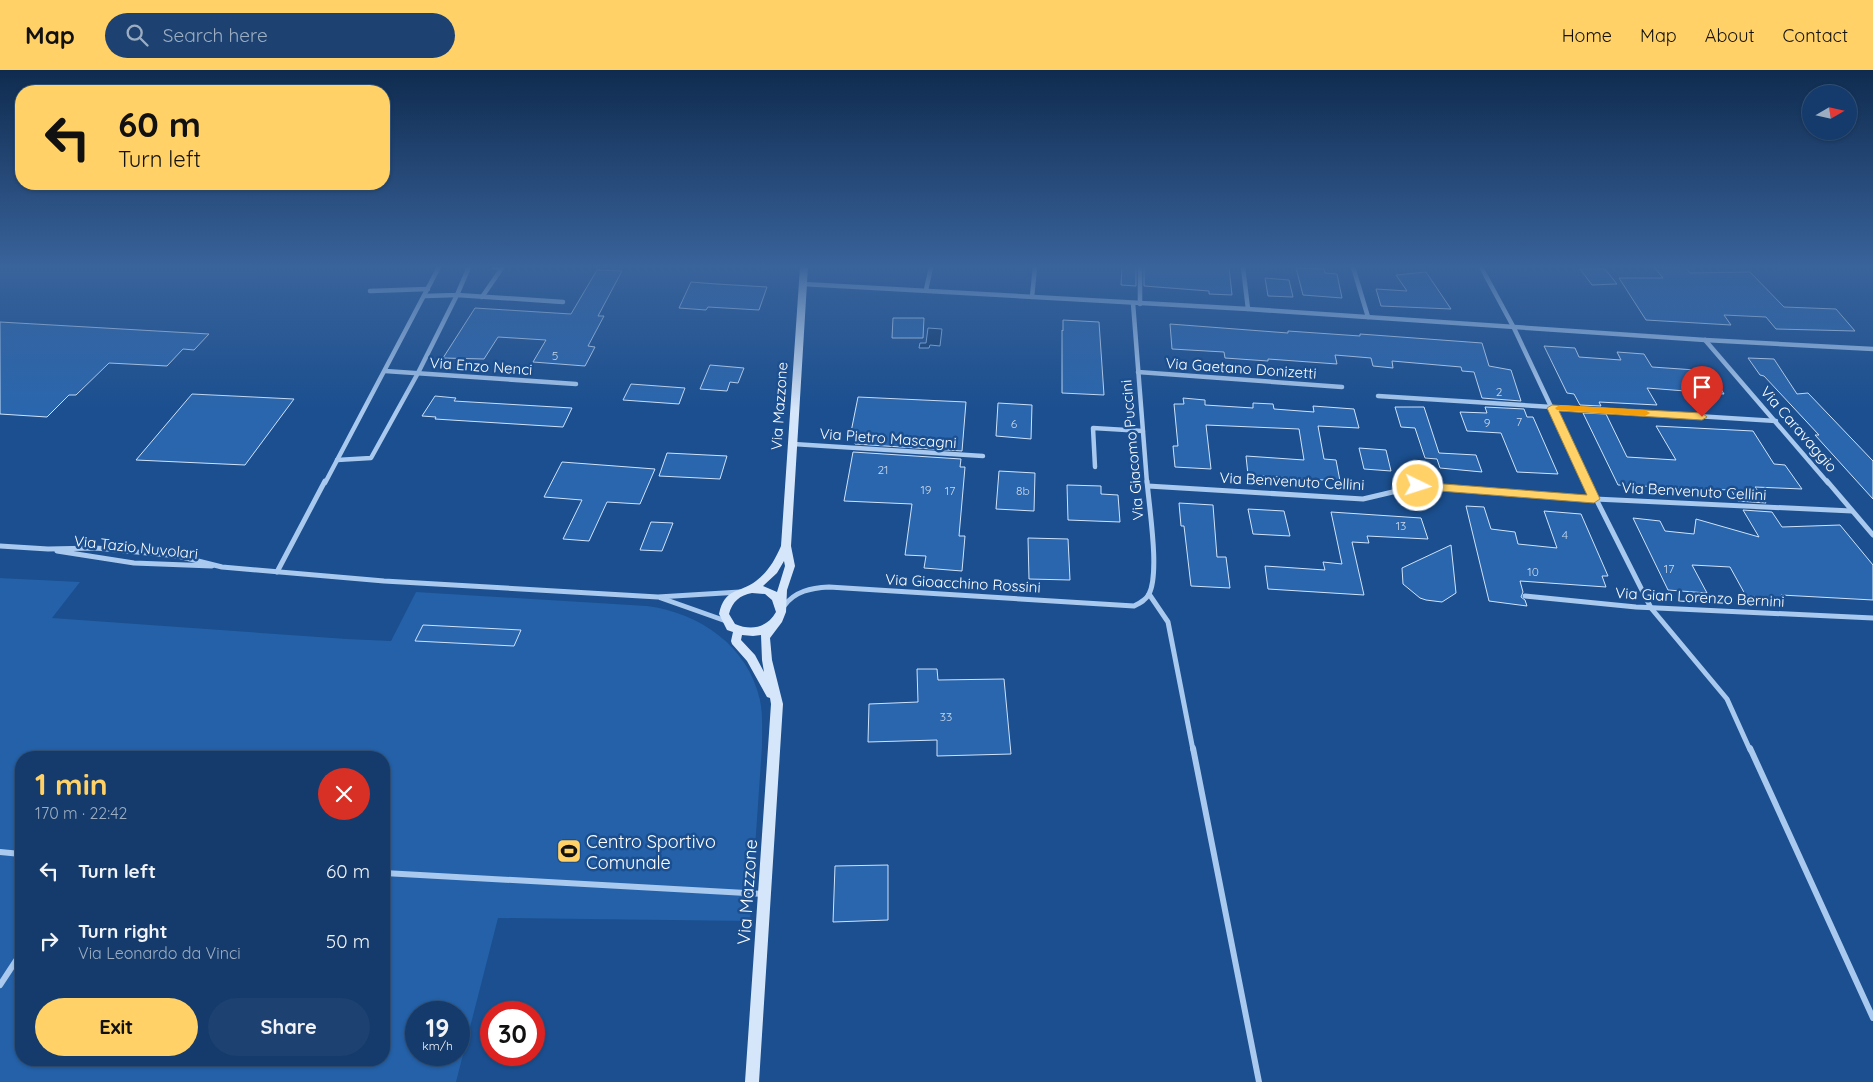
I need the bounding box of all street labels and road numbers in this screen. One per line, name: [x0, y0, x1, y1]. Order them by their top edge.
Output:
street label: Via Enzo Nenci: [429, 353, 533, 379]
street label: Via Gaetano Donizetti: [1165, 353, 1317, 383]
street label: Via Mazzone: [766, 361, 792, 451]
street label: Via Giacomo Puccini: [1116, 379, 1148, 521]
street label: Via Caravaggio: [1756, 382, 1842, 476]
street label: Via Pietro Mascagni: [819, 424, 957, 452]
street label: Via Benvenuto Cellini: [1219, 468, 1365, 494]
street label: Via Benvenuto Cellini: [1621, 478, 1767, 504]
street label: Via Tazio Nuvolari: [73, 531, 199, 563]
street label: Via Gioacchino Rossini: [885, 569, 1041, 597]
street label: Via Gian Lorenzo Bernini: [1615, 583, 1785, 611]
street label: Via Mazzone: [732, 838, 762, 946]

